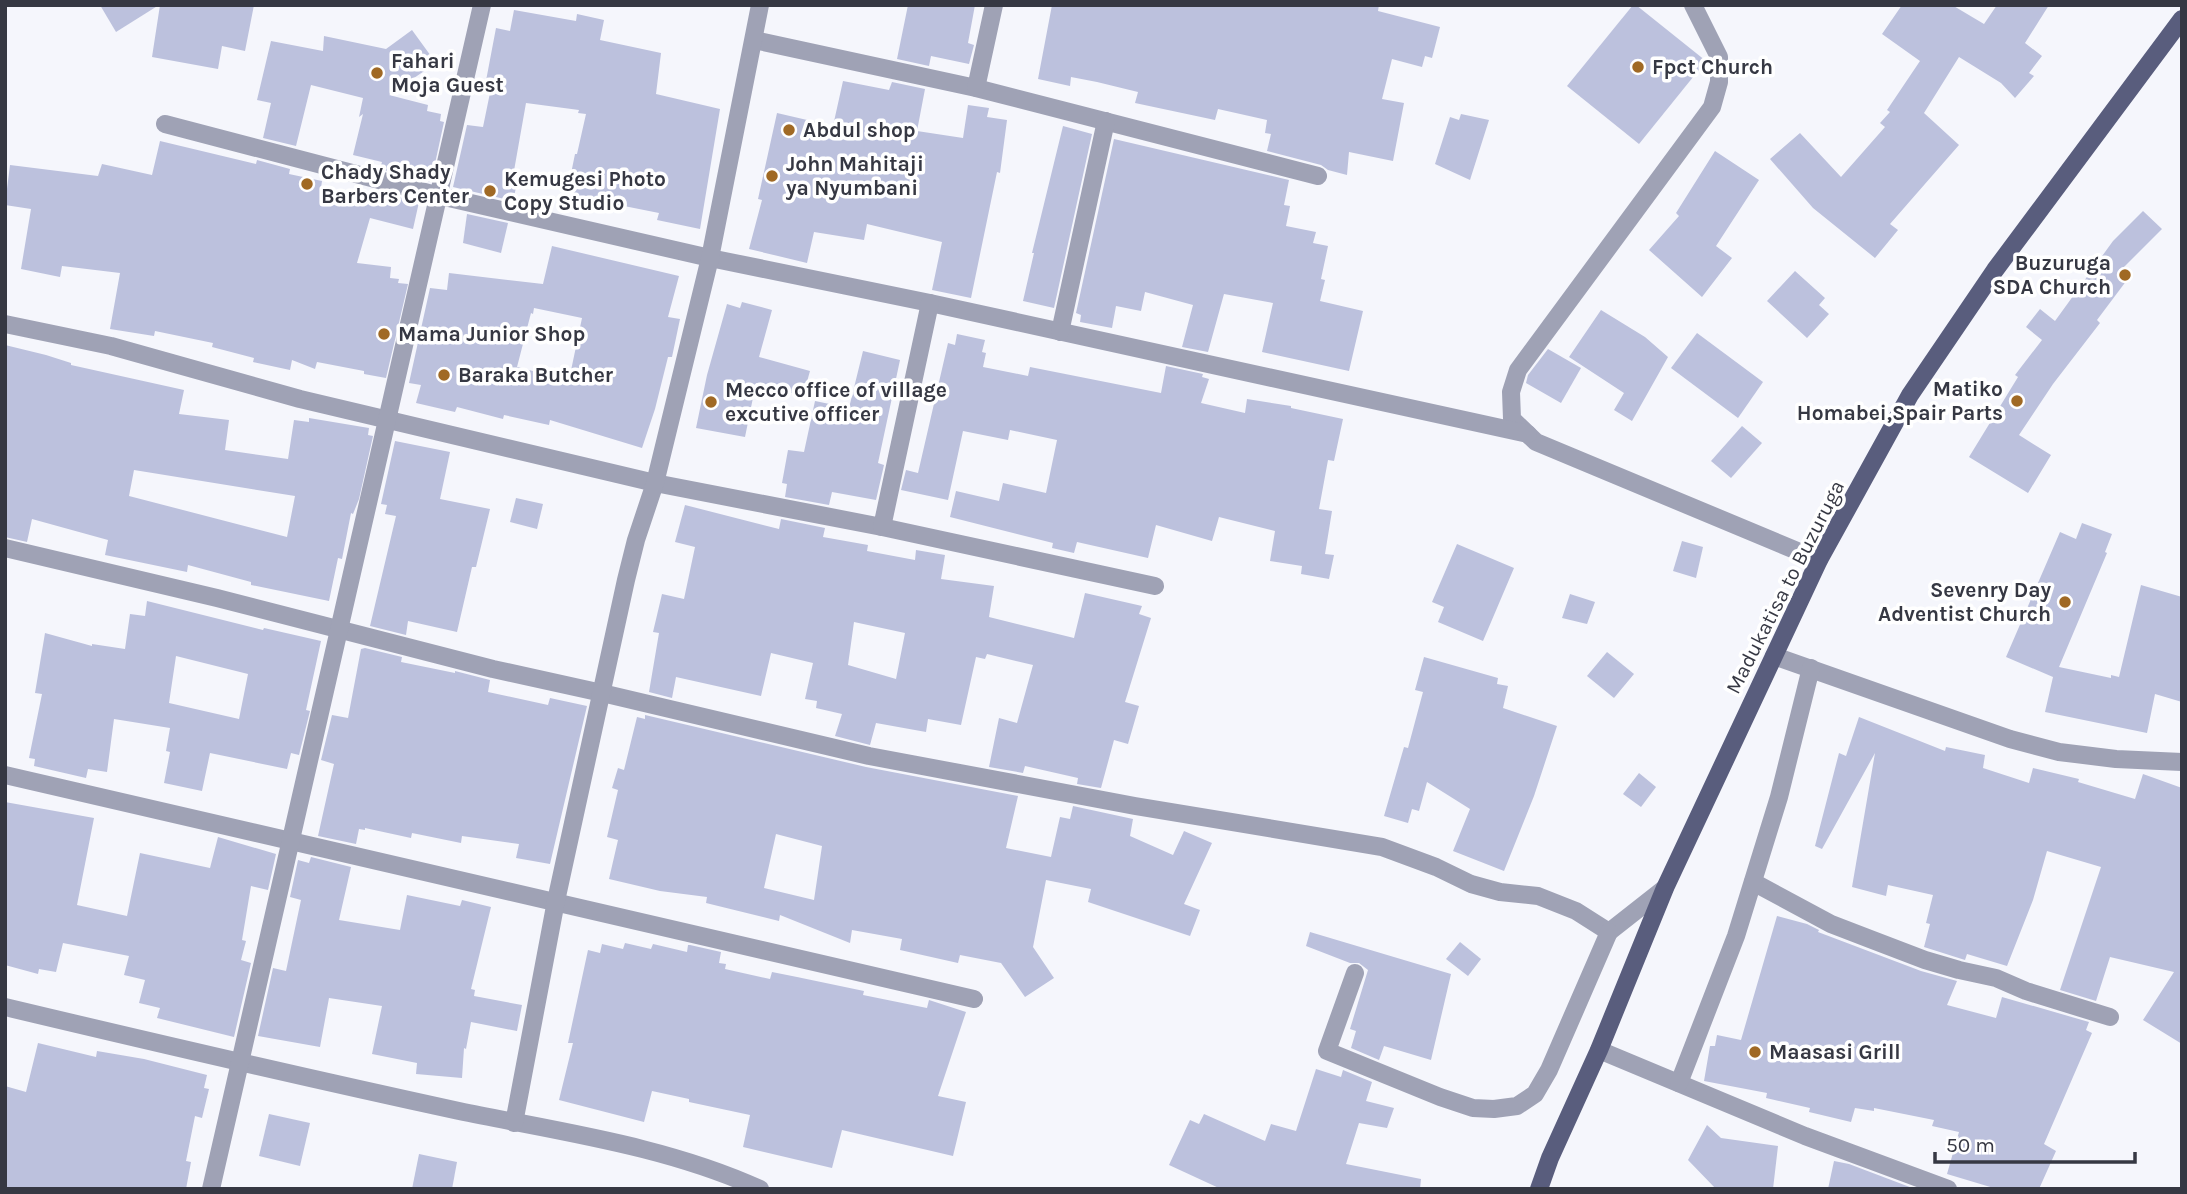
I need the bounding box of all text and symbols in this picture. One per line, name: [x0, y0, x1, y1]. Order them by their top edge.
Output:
place label: Fahari Moja Guest: [391, 49, 504, 97]
place label: Fpct Church: [1652, 55, 1773, 79]
marker: Fpct Church: [1630, 59, 1646, 75]
marker: Fahari Moja Guest: [369, 65, 385, 81]
place label: Abdul shop: [803, 118, 916, 142]
marker: Abdul shop: [781, 122, 797, 138]
place label: John Mahitaji ya Nyumbani: [786, 152, 924, 200]
place label: Chady Shady Barbers Center: [321, 160, 470, 208]
place label: Kemugesi Photo Copy Studio: [504, 167, 666, 215]
marker: John Mahitaji ya Nyumbani: [764, 168, 780, 184]
marker: Chady Shady Barbers Center: [299, 176, 315, 192]
marker: Kemugesi Photo Copy Studio: [482, 183, 498, 199]
place label: Buzuruga SDA Church: [1993, 251, 2111, 299]
marker: Buzuruga SDA Church: [2117, 267, 2133, 283]
place label: Mama Junior Shop: [398, 322, 585, 346]
marker: Mama Junior Shop: [376, 326, 392, 342]
place label: Baraka Butcher: [458, 363, 614, 387]
marker: Baraka Butcher: [436, 367, 452, 383]
place label: Matiko Homabei,Spair Parts: [1797, 377, 2003, 425]
place label: Mecco office of village excutive officer: [725, 378, 947, 426]
marker: Matiko Homabei,Spair Parts: [2009, 393, 2025, 409]
marker: Mecco office of village excutive officer: [703, 394, 719, 410]
street label: Madukatisa to Buzuruga: [1721, 476, 1849, 698]
place label: Sevenry Day Adventist Church: [1878, 578, 2051, 626]
marker: Sevenry Day Adventist Church: [2057, 594, 2073, 610]
place label: Maasasi Grill: [1769, 1040, 1901, 1064]
marker: Maasasi Grill: [1747, 1044, 1763, 1060]
scale bar: [1935, 1120, 2134, 1164]
text: 50 m: [1946, 1133, 1995, 1157]

